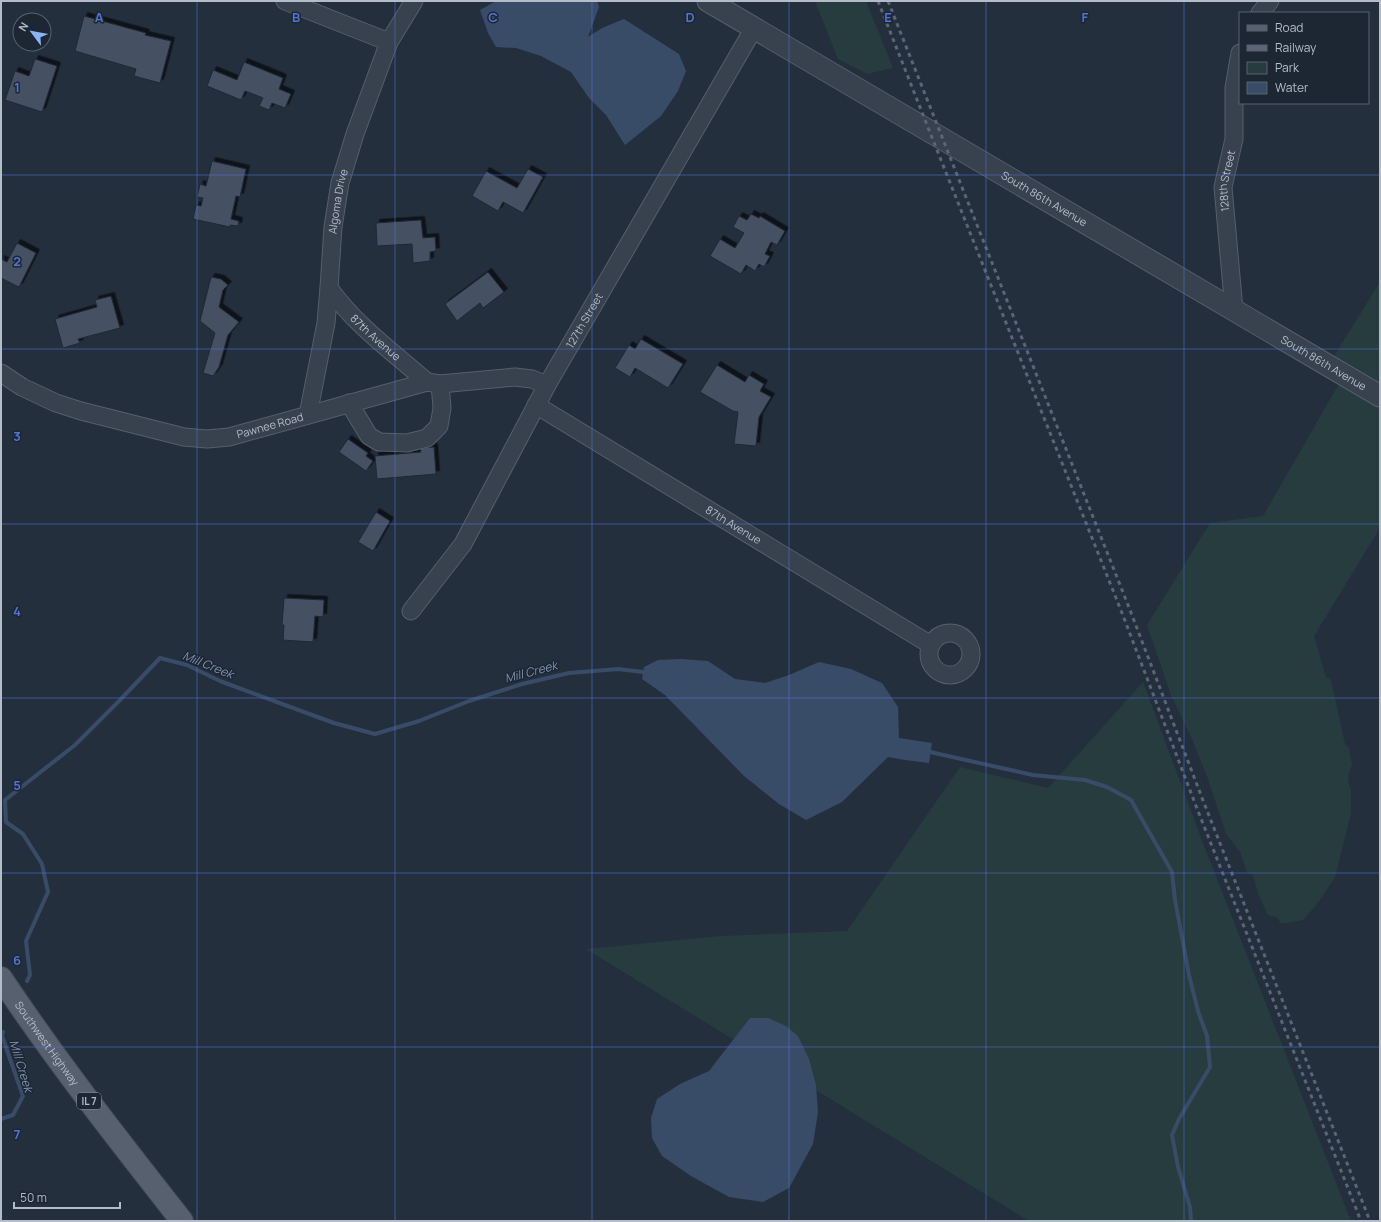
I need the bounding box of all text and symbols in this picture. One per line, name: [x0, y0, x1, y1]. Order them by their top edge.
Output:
text: A: [95, 8, 104, 26]
text: B: [292, 8, 300, 26]
text: C: [488, 8, 498, 26]
text: D: [685, 8, 695, 26]
text: E: [884, 8, 892, 26]
text: F: [1082, 8, 1089, 26]
north arrow: [12, 12, 52, 52]
legend: [1239, 12, 1369, 104]
text: N: [15, 19, 32, 34]
text: Road: [1275, 19, 1303, 36]
text: Railway: [1275, 39, 1317, 56]
text: Park: [1275, 59, 1300, 76]
text: 1: [14, 78, 20, 96]
text: Water: [1275, 79, 1309, 96]
street label: 128th Street: [1215, 148, 1238, 212]
street label: Algoma Drive: [325, 166, 351, 234]
street label: South 86th Avenue: [999, 167, 1091, 230]
text: 2: [13, 252, 21, 270]
street label: 127th Street: [562, 290, 606, 351]
street label: 87th Avenue: [347, 310, 405, 364]
street label: South 86th Avenue: [1278, 331, 1370, 394]
street label: Pawnee Road: [235, 409, 305, 442]
text: 3: [13, 427, 21, 445]
street label: 87th Avenue: [703, 502, 765, 548]
text: 4: [13, 602, 21, 620]
water label: Mill Creek: [180, 647, 238, 683]
water label: Mill Creek: [503, 656, 561, 687]
text: 5: [13, 776, 21, 794]
text: 6: [13, 951, 21, 969]
street label: Southwest Highway: [12, 998, 83, 1089]
water label: Mill Creek: [6, 1038, 38, 1096]
road number: IL 7: [77, 1093, 101, 1109]
text: 7: [14, 1125, 21, 1143]
scale bar: [14, 1184, 120, 1210]
text: 50 m: [20, 1189, 47, 1206]

